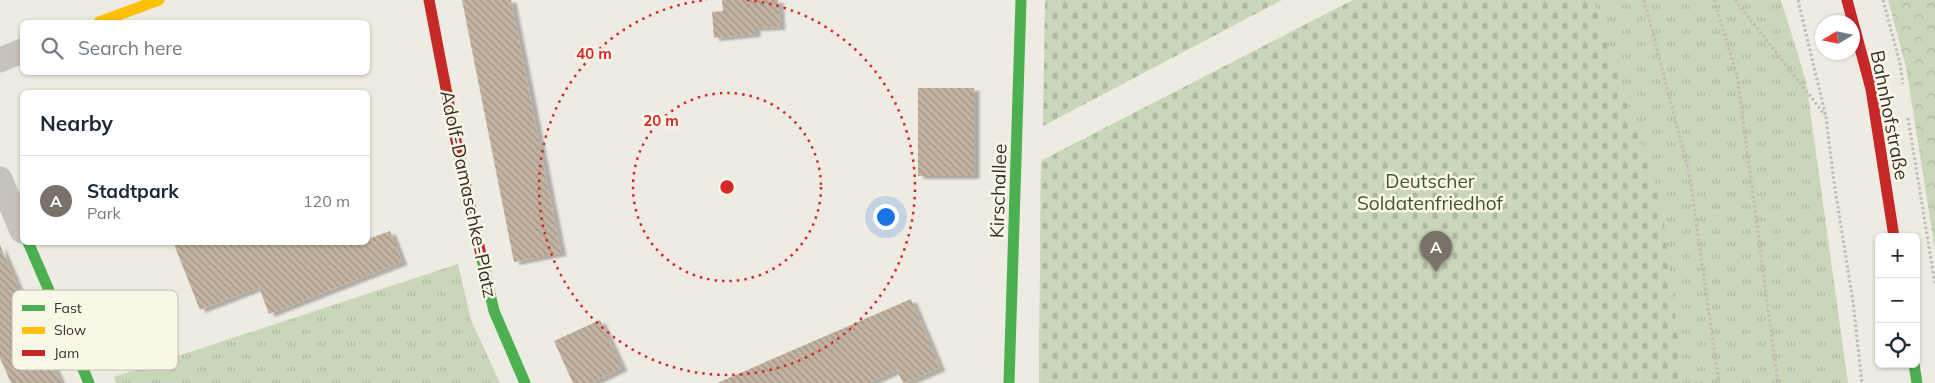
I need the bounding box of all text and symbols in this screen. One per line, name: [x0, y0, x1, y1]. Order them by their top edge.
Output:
north arrow: [1815, 15, 1860, 60]
search box: [20, 20, 370, 75]
icon: search: [38, 34, 66, 62]
text: Search here: [78, 36, 182, 60]
text: 40 m: [576, 44, 612, 63]
street label: Bahnhofstraße: [1866, 48, 1914, 182]
street label: Adolf-Damaschke-Platz: [435, 88, 503, 300]
text: Nearby: [40, 110, 113, 136]
text: 20 m: [643, 111, 679, 130]
street label: Kirschallee: [984, 143, 1012, 239]
park label: Deutscher Soldatenfriedhof: [1357, 169, 1504, 215]
centre of rings: [718, 178, 736, 196]
text: Stadtpark: [87, 179, 179, 203]
text: A: [50, 191, 62, 211]
text: 120 m: [303, 191, 350, 211]
text: Park: [87, 203, 121, 223]
your location: [873, 204, 899, 230]
pin: A: [1420, 231, 1452, 272]
map controls: [1875, 233, 1920, 368]
button: +: [1875, 233, 1920, 278]
button: −: [1875, 278, 1920, 323]
legend: [12, 290, 178, 370]
text: Fast: [54, 299, 82, 317]
text: Slow: [54, 321, 86, 339]
button: locate: [1875, 323, 1920, 368]
text: Jam: [54, 344, 79, 362]

